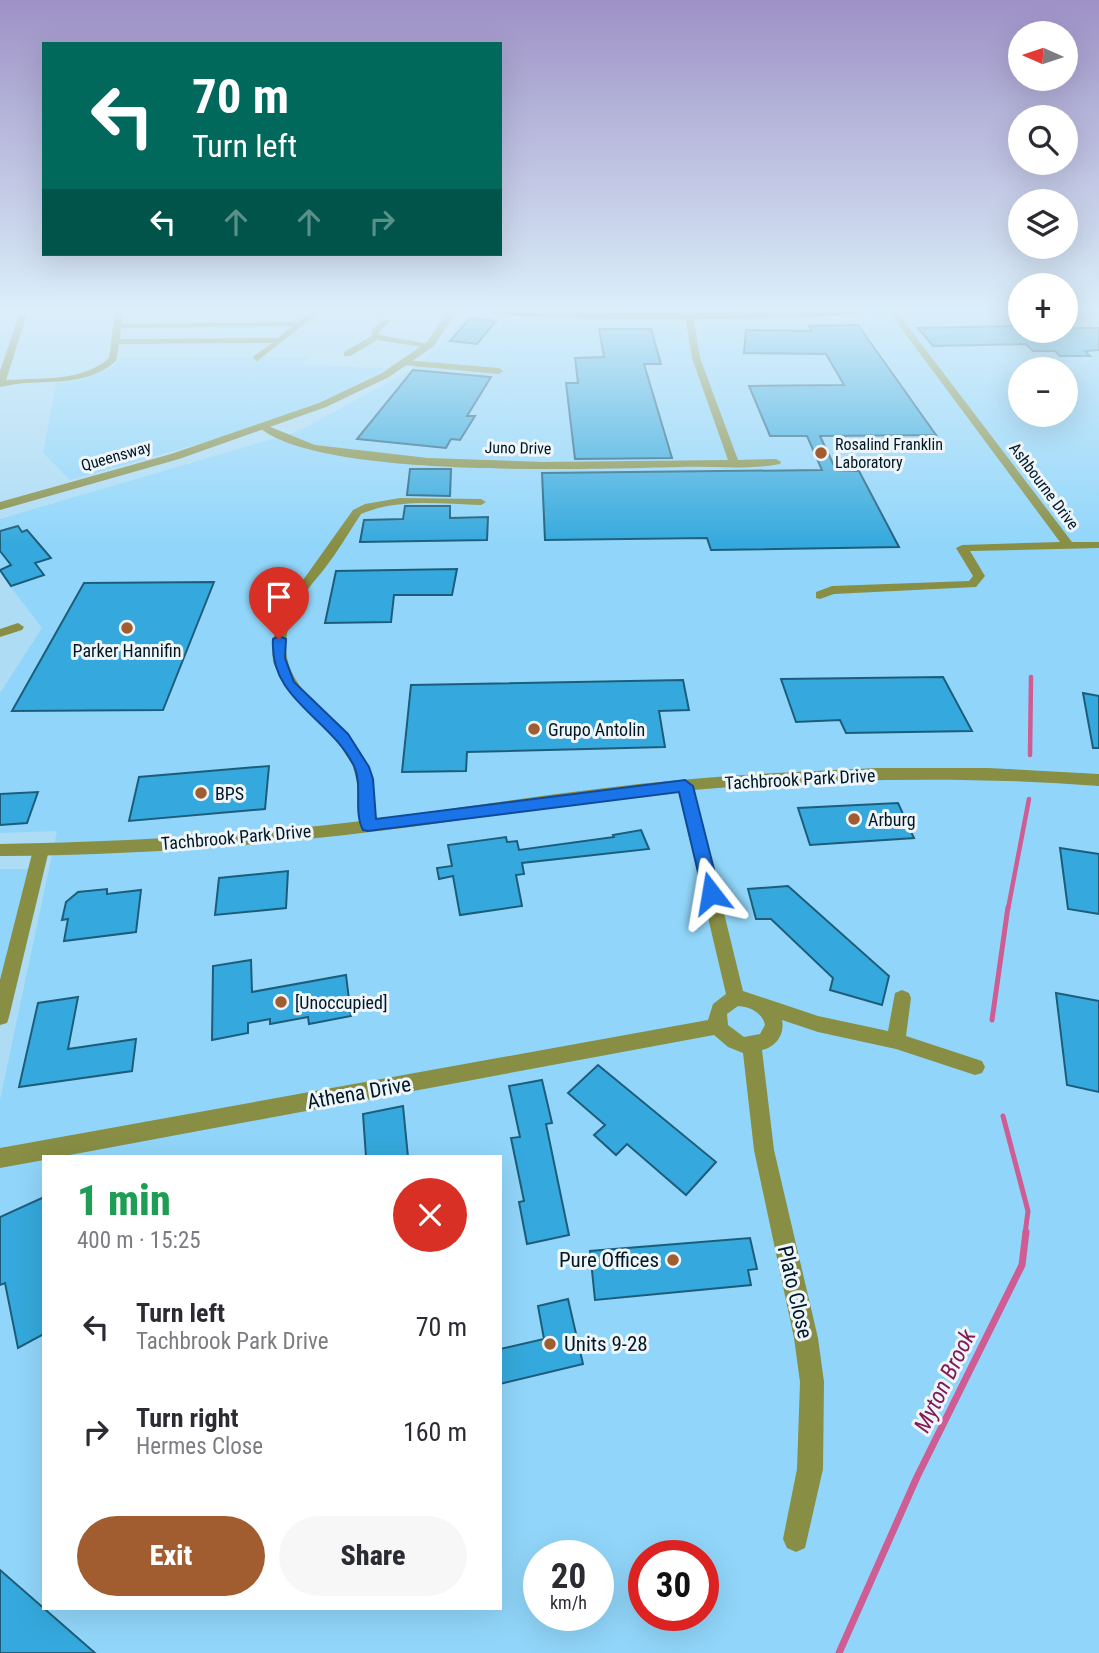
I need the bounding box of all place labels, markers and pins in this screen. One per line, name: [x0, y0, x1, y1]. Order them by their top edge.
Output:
place label: Rosalind Franklin Laboratory: [835, 435, 943, 472]
marker: Rosalind Franklin Laboratory: [813, 445, 829, 461]
pin: [249, 567, 309, 639]
marker: Parker Hannifin: [119, 620, 135, 636]
place label: Parker Hannifin: [73, 640, 181, 661]
place label: Grupo Antolin: [548, 719, 645, 740]
marker: Grupo Antolin: [526, 721, 542, 737]
place label: BPS: [215, 783, 244, 804]
marker: BPS: [193, 785, 209, 801]
place label: Arburg: [868, 809, 916, 830]
marker: Arburg: [846, 811, 862, 827]
place label: [Unoccupied]: [295, 992, 387, 1013]
marker: [Unoccupied]: [273, 994, 289, 1010]
place label: Pure Offices: [559, 1248, 659, 1272]
marker: Pure Offices: [665, 1252, 681, 1268]
place label: Units 9-28: [564, 1332, 648, 1356]
marker: Units 9-28: [542, 1336, 558, 1352]

